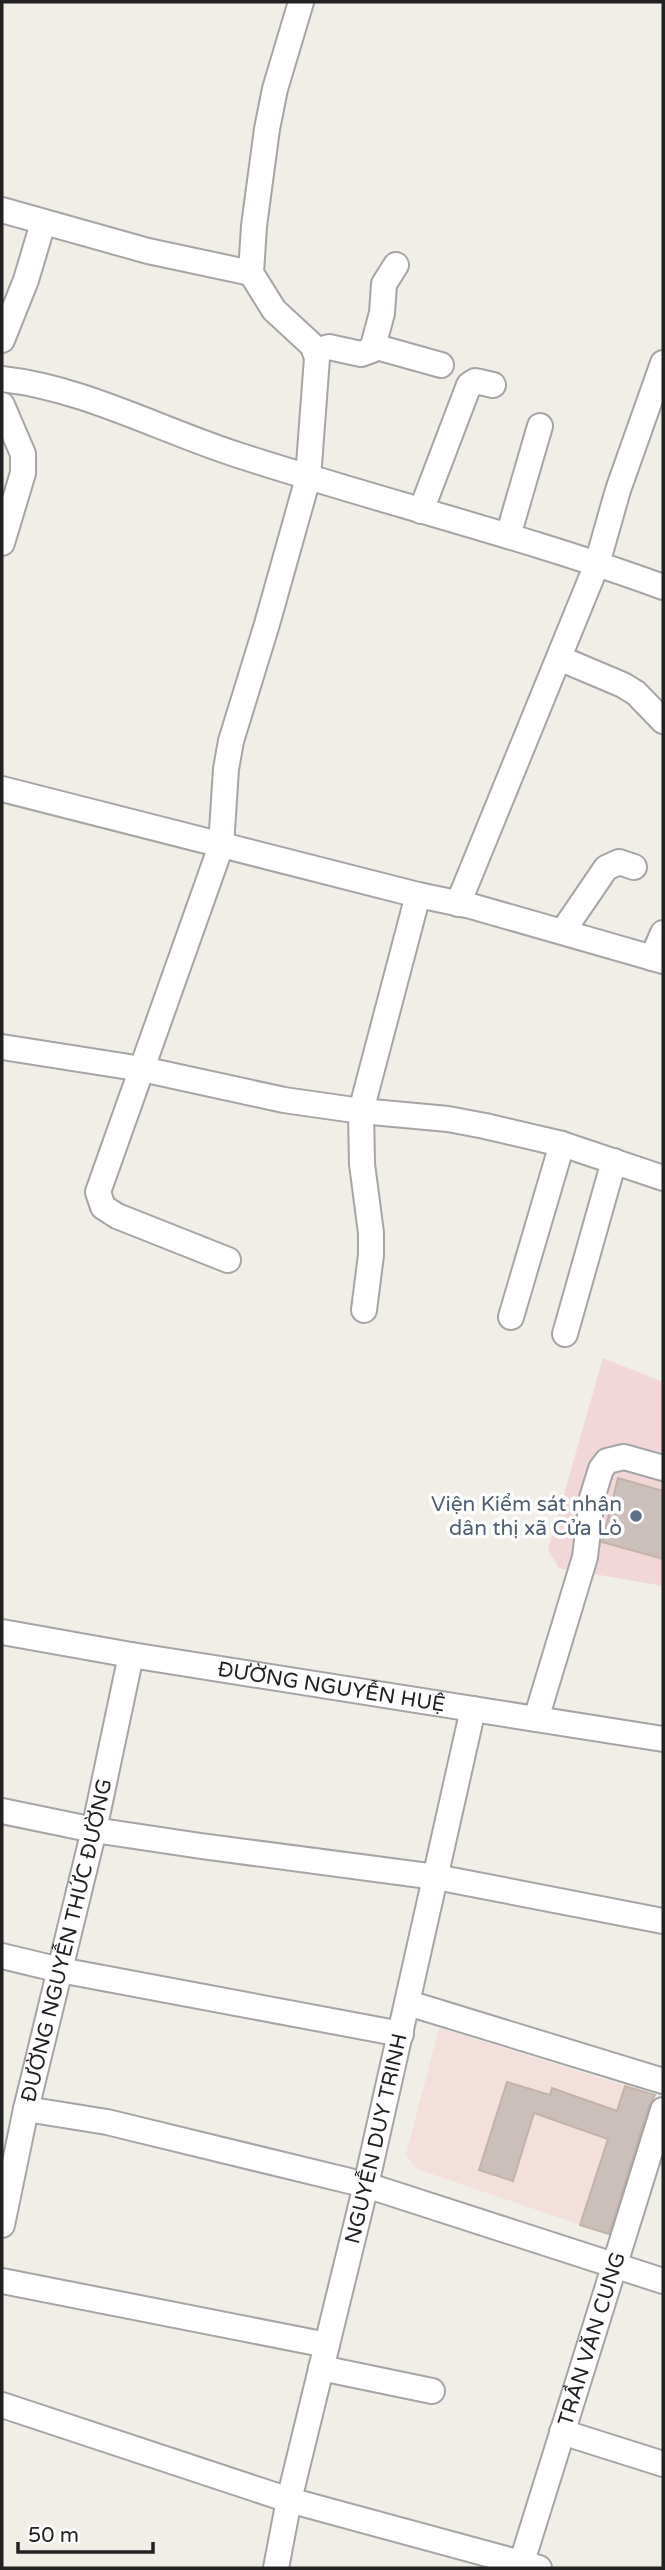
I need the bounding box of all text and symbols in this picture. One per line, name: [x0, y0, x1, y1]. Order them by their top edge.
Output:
place label: Viện Kiểm sát nhân dân thị xã Cửa Lò: [431, 1492, 622, 1541]
marker: Viện Kiểm sát nhân dân thị xã Cửa Lò: [628, 1508, 644, 1524]
street label: ĐƯỜNG NGUYỄN HUỆ: [216, 1656, 447, 1717]
street label: ĐƯỜNG NGUYỄN THỨC ĐƯỜNG: [16, 1776, 117, 2104]
street label: NGUYỄN DUY TRINH: [340, 2031, 412, 2246]
street label: TRẦN VĂN CUNG: [553, 2249, 630, 2429]
scale bar: [18, 2510, 152, 2554]
text: 50 m: [28, 2523, 79, 2548]

